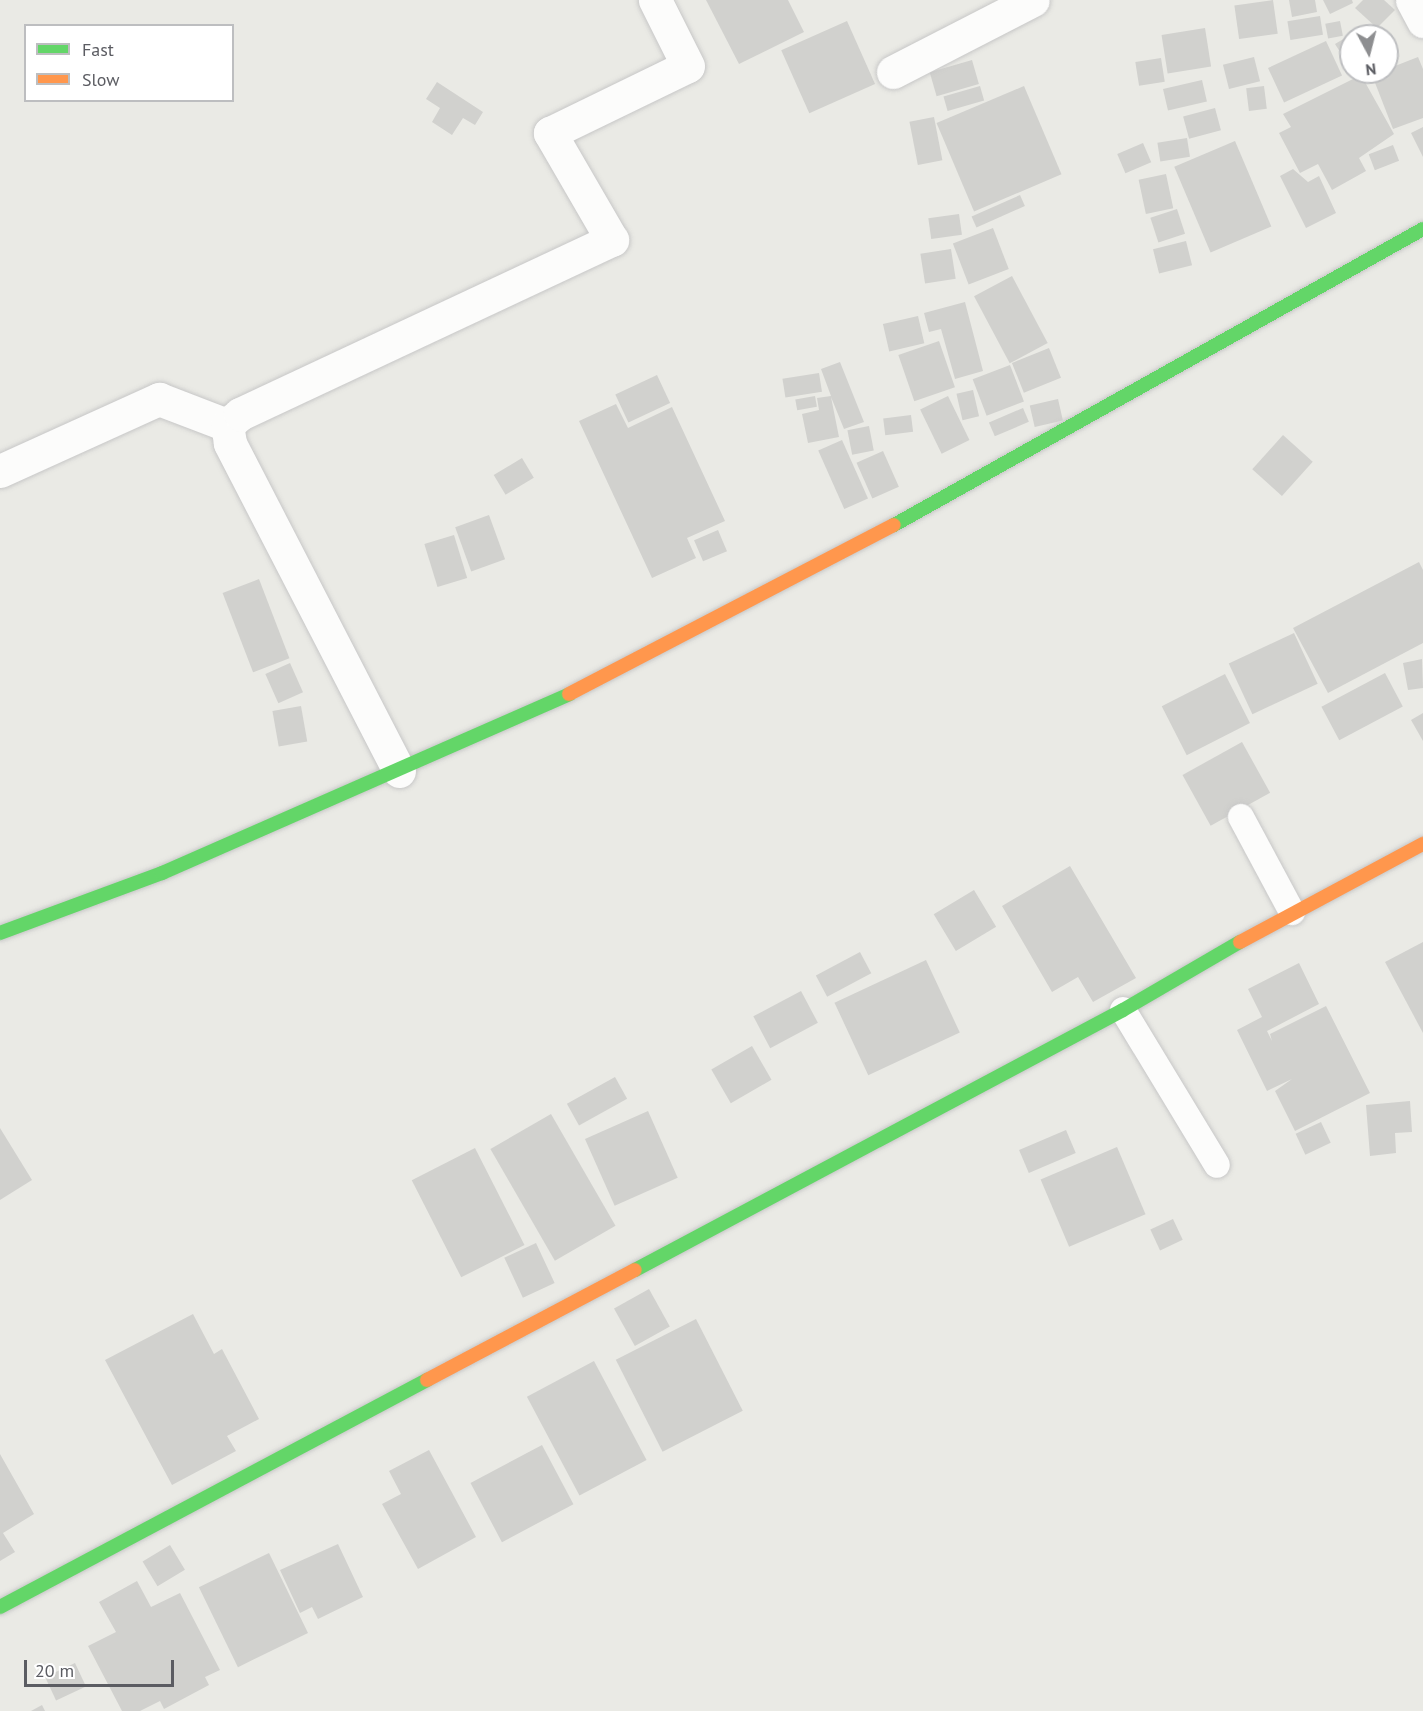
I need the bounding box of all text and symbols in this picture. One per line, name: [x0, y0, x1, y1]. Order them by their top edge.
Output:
legend: [24, 24, 234, 102]
north arrow: [1339, 24, 1399, 84]
text: Fast: [82, 38, 114, 61]
text: N: [1365, 59, 1377, 80]
text: Slow: [82, 68, 120, 91]
scale bar: [27, 1648, 177, 1686]
text: 20 m: [35, 1659, 74, 1682]

